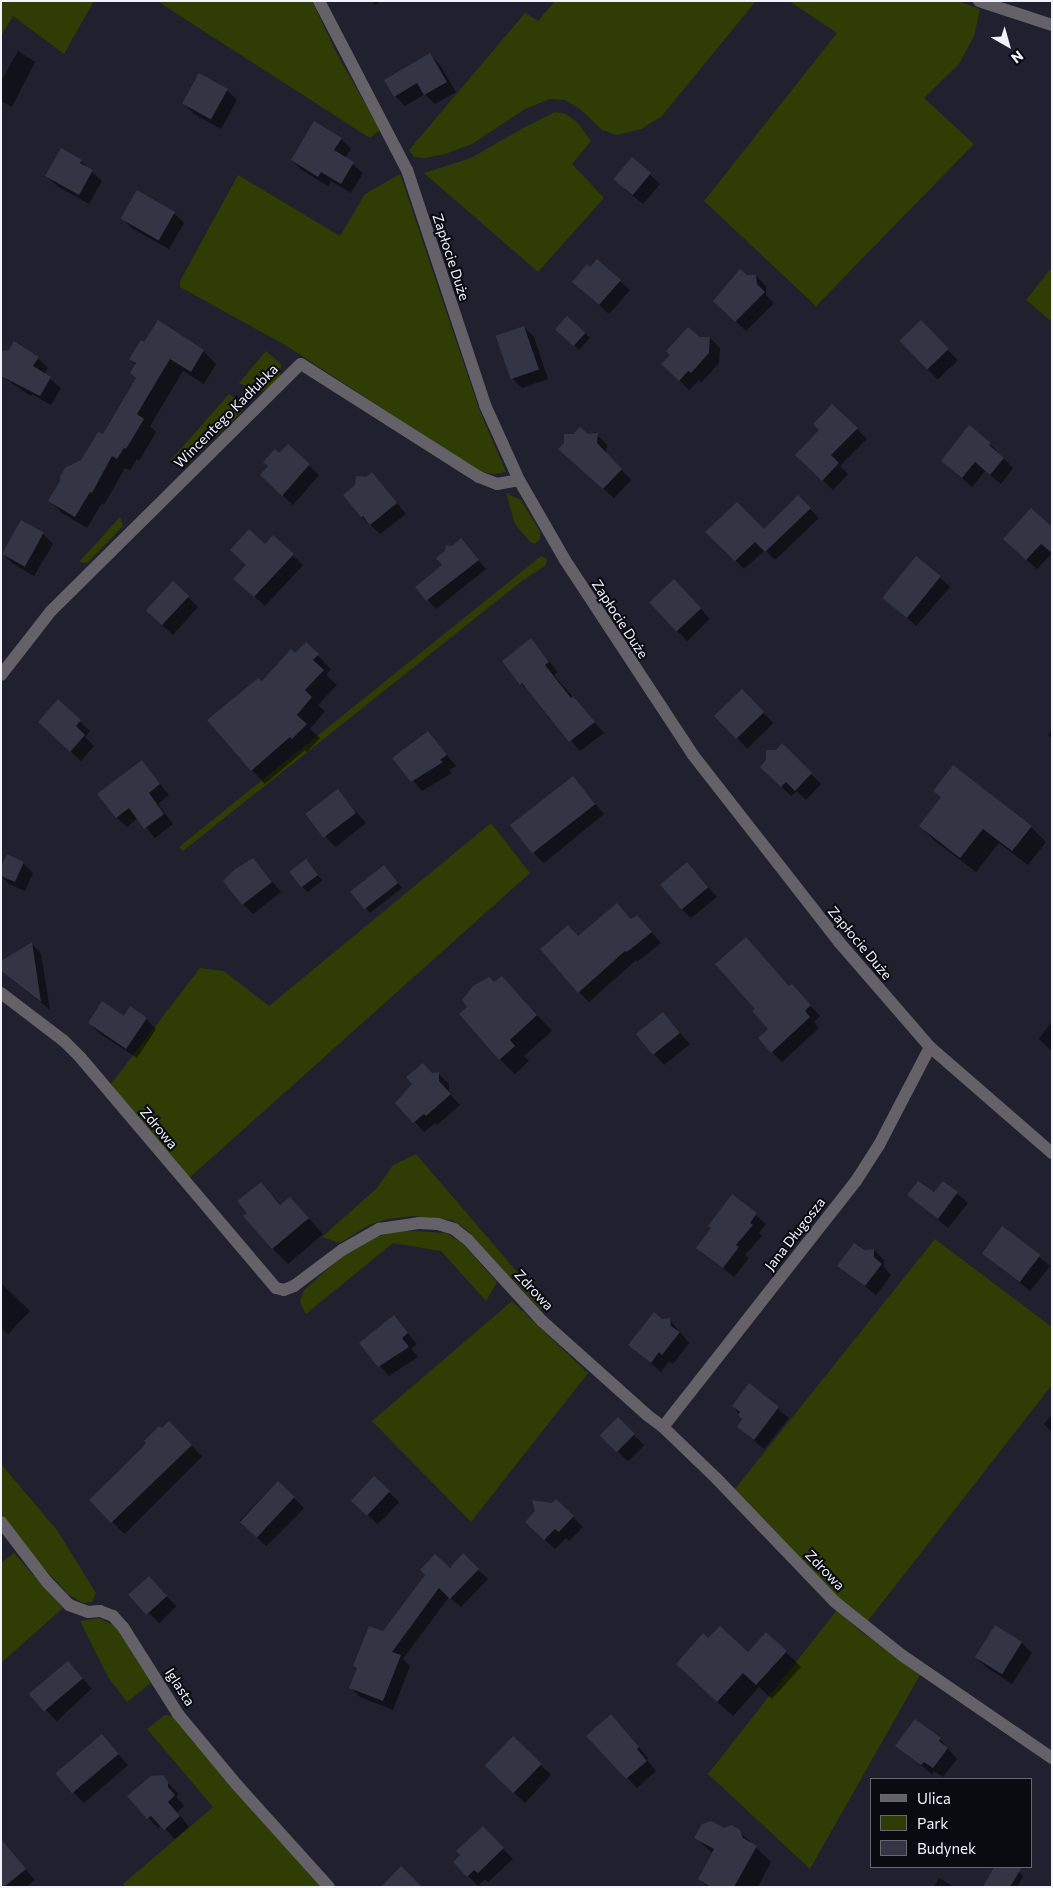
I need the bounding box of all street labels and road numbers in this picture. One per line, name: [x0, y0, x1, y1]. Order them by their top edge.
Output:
street label: Zapłocie Duże: [429, 211, 473, 303]
street label: Wincentego Kadłubka: [171, 361, 281, 471]
street label: Zapłocie Duże: [588, 576, 652, 662]
street label: Zapłocie Duże: [824, 903, 896, 983]
street label: Zdrowa: [137, 1104, 181, 1152]
street label: Jana Długosza: [761, 1194, 829, 1274]
street label: Zdrowa: [511, 1266, 557, 1314]
street label: Zdrowa: [802, 1546, 848, 1594]
street label: Iglasta: [162, 1665, 198, 1709]

